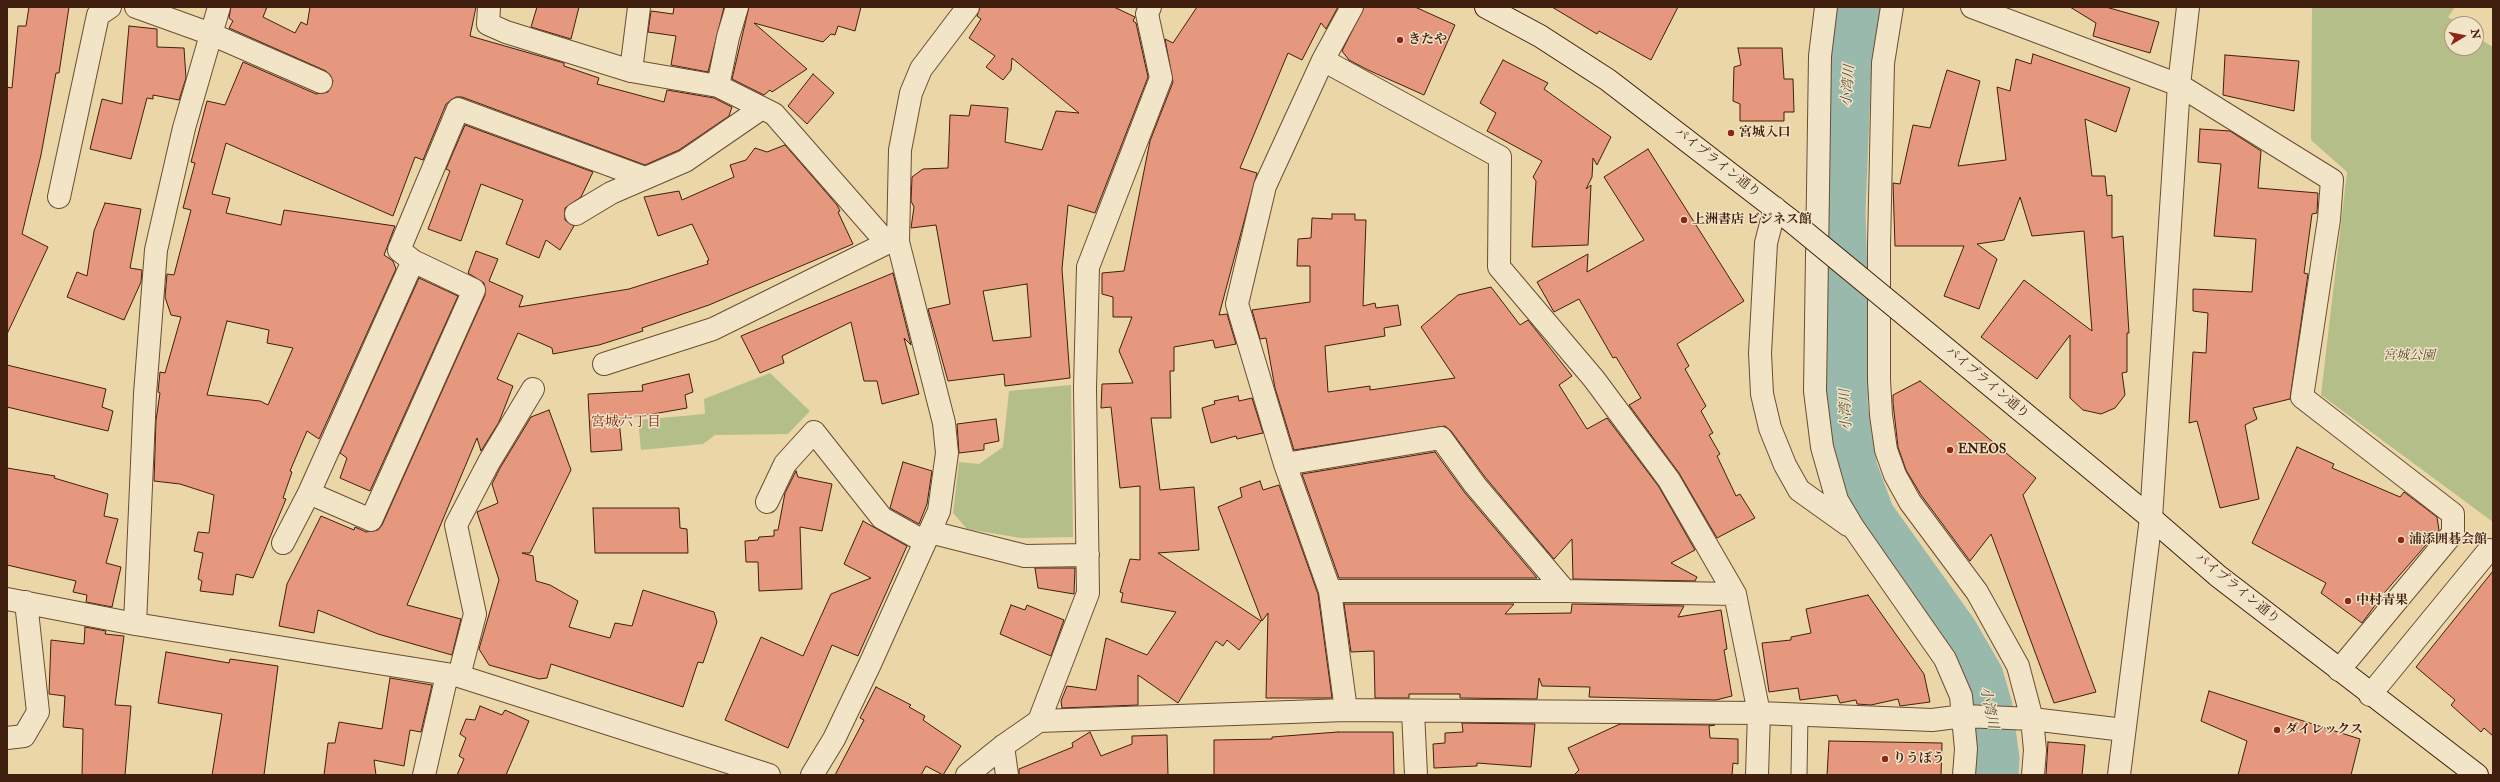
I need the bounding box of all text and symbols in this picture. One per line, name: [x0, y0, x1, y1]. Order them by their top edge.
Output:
north arrow: [2444, 16, 2484, 56]
text: N: [2468, 28, 2483, 40]
place label: きたや: [1408, 32, 1447, 48]
marker: きたや: [1395, 35, 1405, 45]
water label: 小湾川: [1839, 64, 1859, 108]
street label: パイプライン通り: [1671, 125, 1763, 201]
place label: 宮城入口: [1739, 125, 1791, 141]
marker: 宮城入口: [1726, 128, 1736, 138]
place label: 上洲書店 ビジネス館: [1692, 212, 1812, 228]
marker: 上洲書店 ビジネス館: [1679, 215, 1689, 225]
street label: パイプライン通り: [1942, 344, 2032, 422]
park label: 宮城公園: [2383, 348, 2435, 364]
water label: 小湾川: [1838, 389, 1856, 431]
district label: 宮城六丁目: [591, 415, 661, 431]
place label: ENEOS: [1958, 442, 2006, 458]
marker: ENEOS: [1945, 445, 1955, 455]
place label: 浦添囲碁会館: [2409, 532, 2487, 548]
marker: 浦添囲碁会館: [2396, 535, 2406, 545]
street label: パイプライン通り: [2192, 550, 2282, 628]
place label: 中村青果: [2356, 593, 2408, 609]
marker: 中村青果: [2343, 596, 2353, 606]
water label: 小湾川: [1975, 686, 2001, 730]
place label: ダイレックス: [2285, 722, 2363, 738]
marker: ダイレックス: [2272, 725, 2282, 735]
place label: りうぼう: [1893, 751, 1945, 767]
marker: りうぼう: [1880, 754, 1890, 764]

